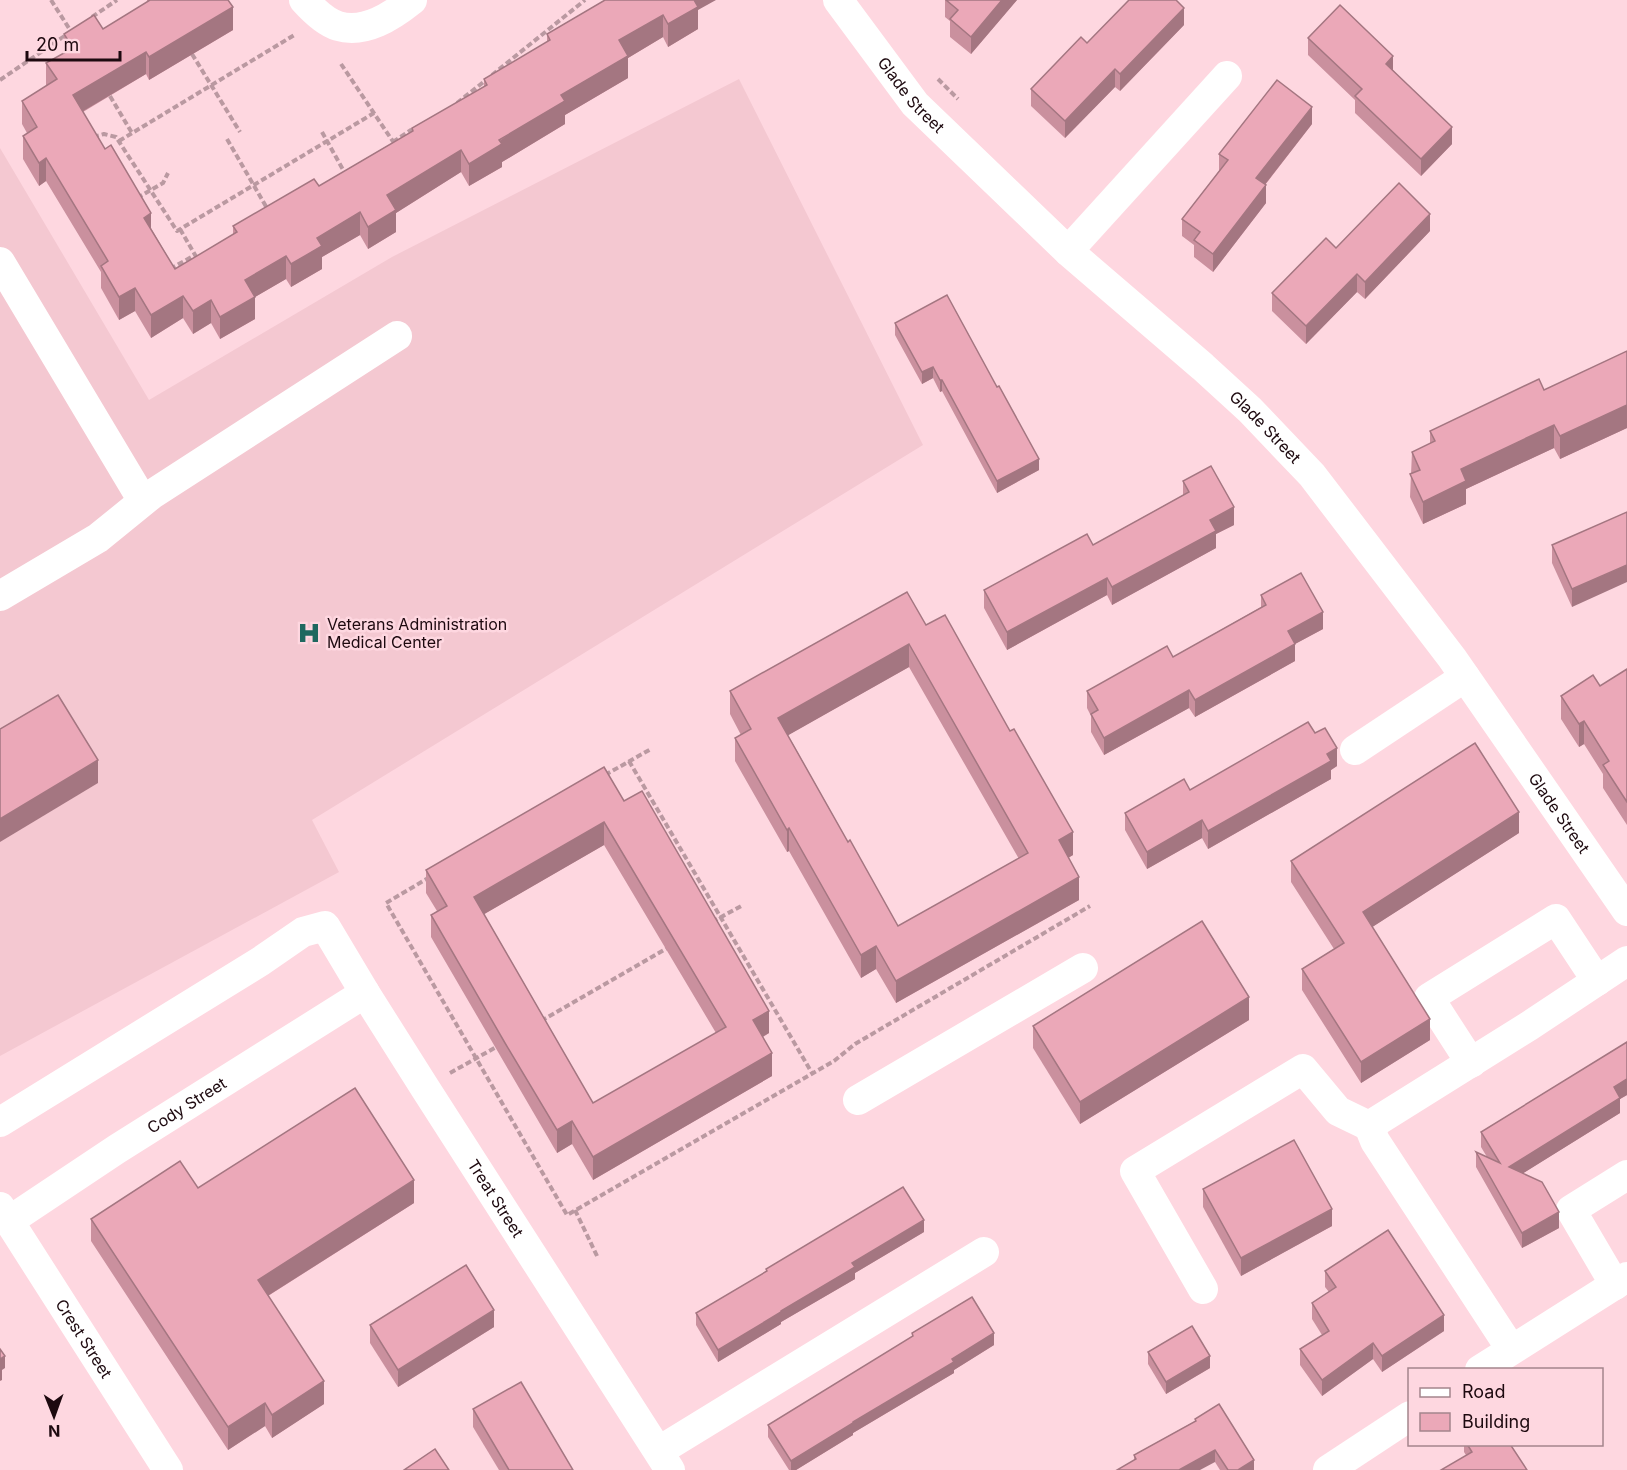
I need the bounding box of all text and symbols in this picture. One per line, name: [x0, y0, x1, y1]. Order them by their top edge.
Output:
scale bar: [27, 24, 120, 62]
text: 20 m: [36, 34, 79, 55]
street label: Glade Street: [874, 53, 949, 137]
street label: Glade Street: [1225, 386, 1305, 467]
place label: Veterans Administration Medical Center: [327, 614, 507, 652]
hospital icon: Veterans Administration Medical Center: [296, 620, 322, 646]
street label: Glade Street: [1524, 769, 1594, 857]
street label: Cody Street: [143, 1073, 230, 1138]
street label: Treat Street: [463, 1156, 528, 1241]
street label: Crest Street: [51, 1295, 117, 1382]
legend: [1408, 1368, 1603, 1446]
text: Road: [1462, 1381, 1505, 1402]
north arrow: [24, 1386, 84, 1446]
text: Building: [1462, 1411, 1530, 1432]
text: N: [48, 1421, 61, 1441]

